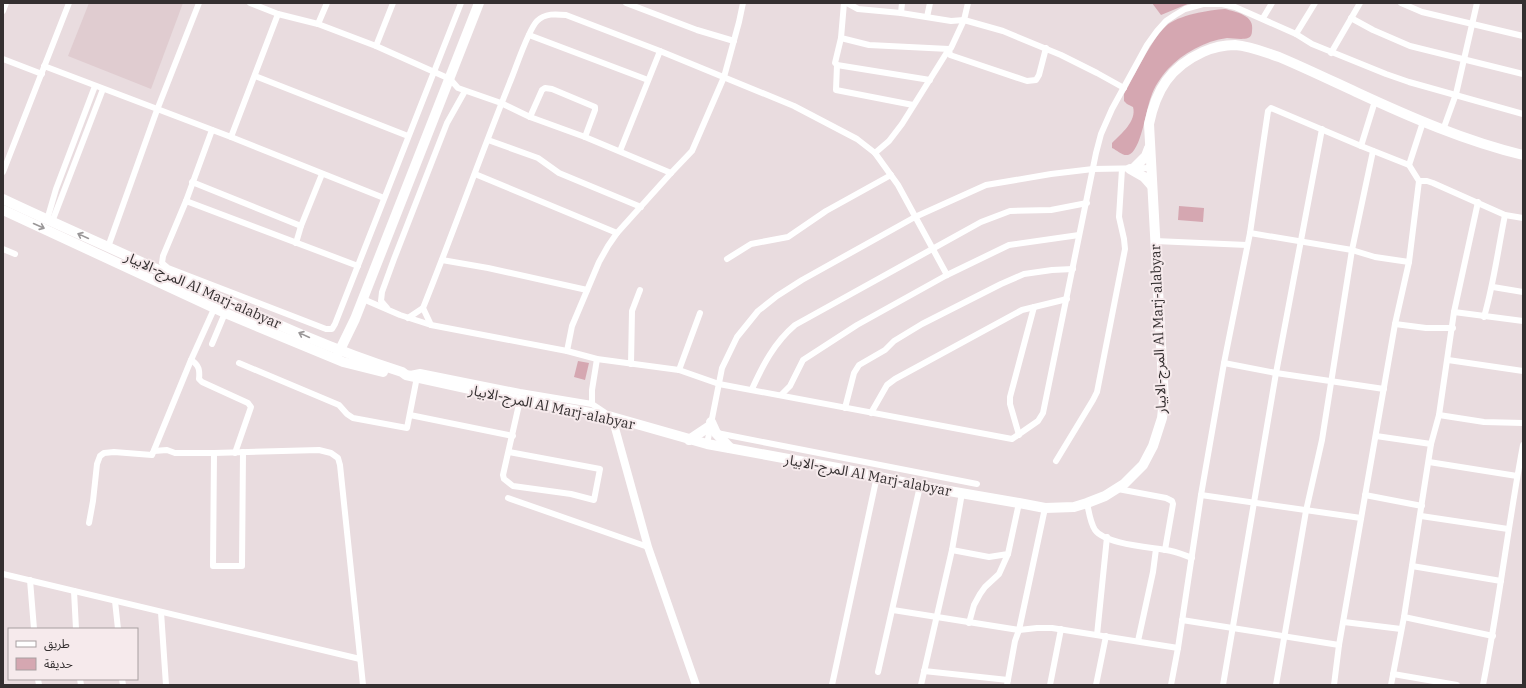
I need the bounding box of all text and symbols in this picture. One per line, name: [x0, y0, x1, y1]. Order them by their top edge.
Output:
one-way arrow: [32, 223, 44, 230]
one-way arrow: [78, 232, 90, 239]
street label: المرج-الابيار Al Marj-alabyar: [1146, 243, 1172, 415]
street label: المرج-الابيار Al Marj-alabyar: [120, 247, 285, 335]
one-way arrow: [298, 331, 310, 338]
street label: المرج-الابيار Al Marj-alabyar: [466, 380, 638, 436]
street label: المرج-الابيار Al Marj-alabyar: [782, 450, 954, 502]
legend: [8, 628, 138, 680]
text: طريق: [44, 636, 70, 652]
text: حديقة: [44, 656, 73, 671]

